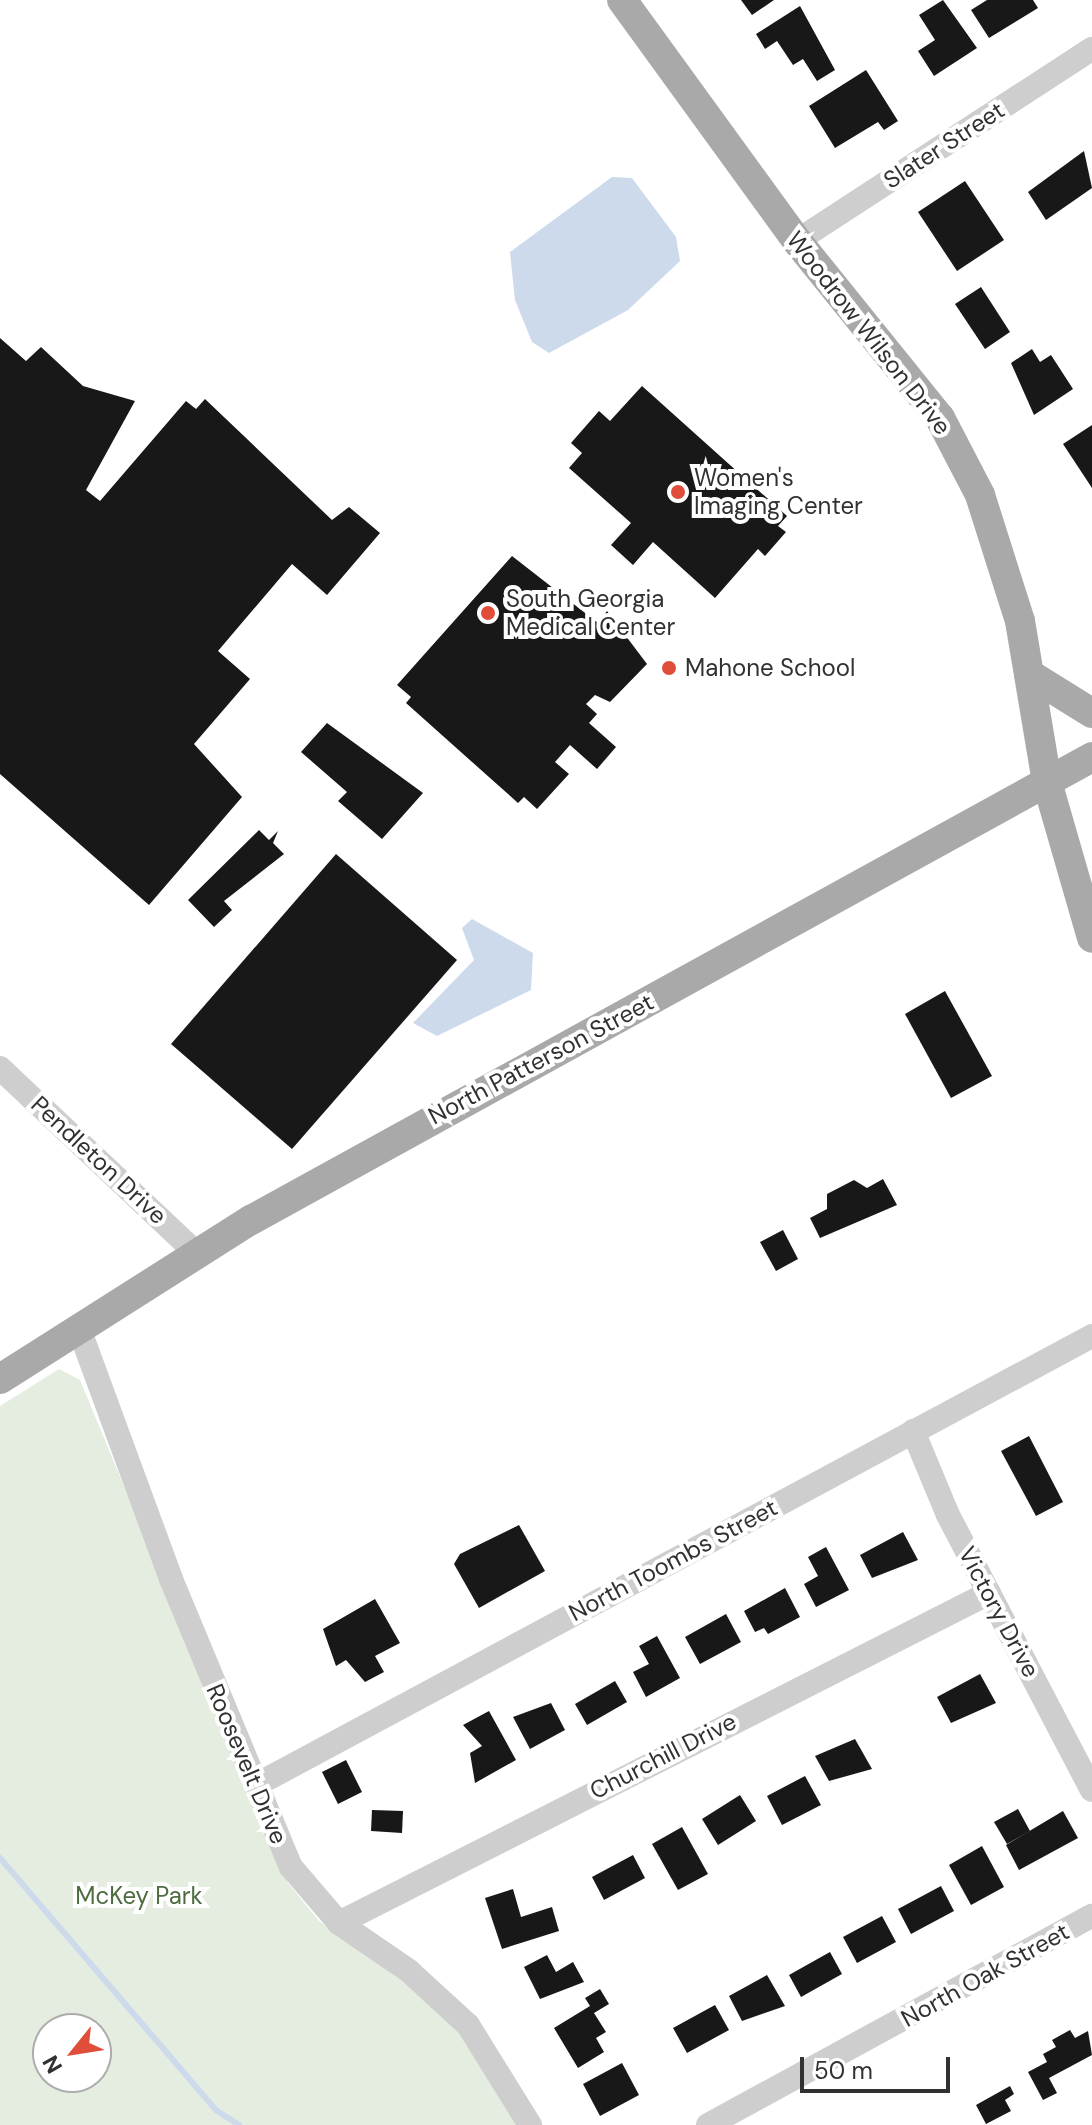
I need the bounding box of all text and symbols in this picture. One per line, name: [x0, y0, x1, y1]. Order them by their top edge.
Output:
street label: Slater Street: [878, 95, 1010, 195]
street label: Woodrow Wilson Drive: [781, 226, 957, 440]
place label: Women's Imaging Center: [694, 464, 863, 520]
marker: Women's Imaging Center: [669, 483, 687, 501]
place label: South Georgia Medical Center: [506, 585, 675, 641]
marker: South Georgia Medical Center: [477, 602, 499, 624]
place label: Mahone School: [685, 654, 855, 682]
marker: Mahone School: [660, 659, 678, 677]
street label: North Patterson Street: [424, 987, 658, 1131]
street label: Pendleton Drive: [25, 1090, 173, 1230]
street label: North Toombs Street: [564, 1493, 782, 1627]
street label: Victory Drive: [952, 1542, 1046, 1682]
street label: Roosevelt Drive: [200, 1680, 294, 1848]
street label: Churchill Drive: [585, 1707, 741, 1805]
park label: McKey Park: [75, 1882, 203, 1910]
street label: North Oak Street: [896, 1917, 1074, 2033]
north arrow: [32, 2013, 112, 2093]
scale bar: [804, 2041, 954, 2091]
text: N: [36, 2050, 69, 2078]
text: 50 m: [814, 2055, 873, 2086]

